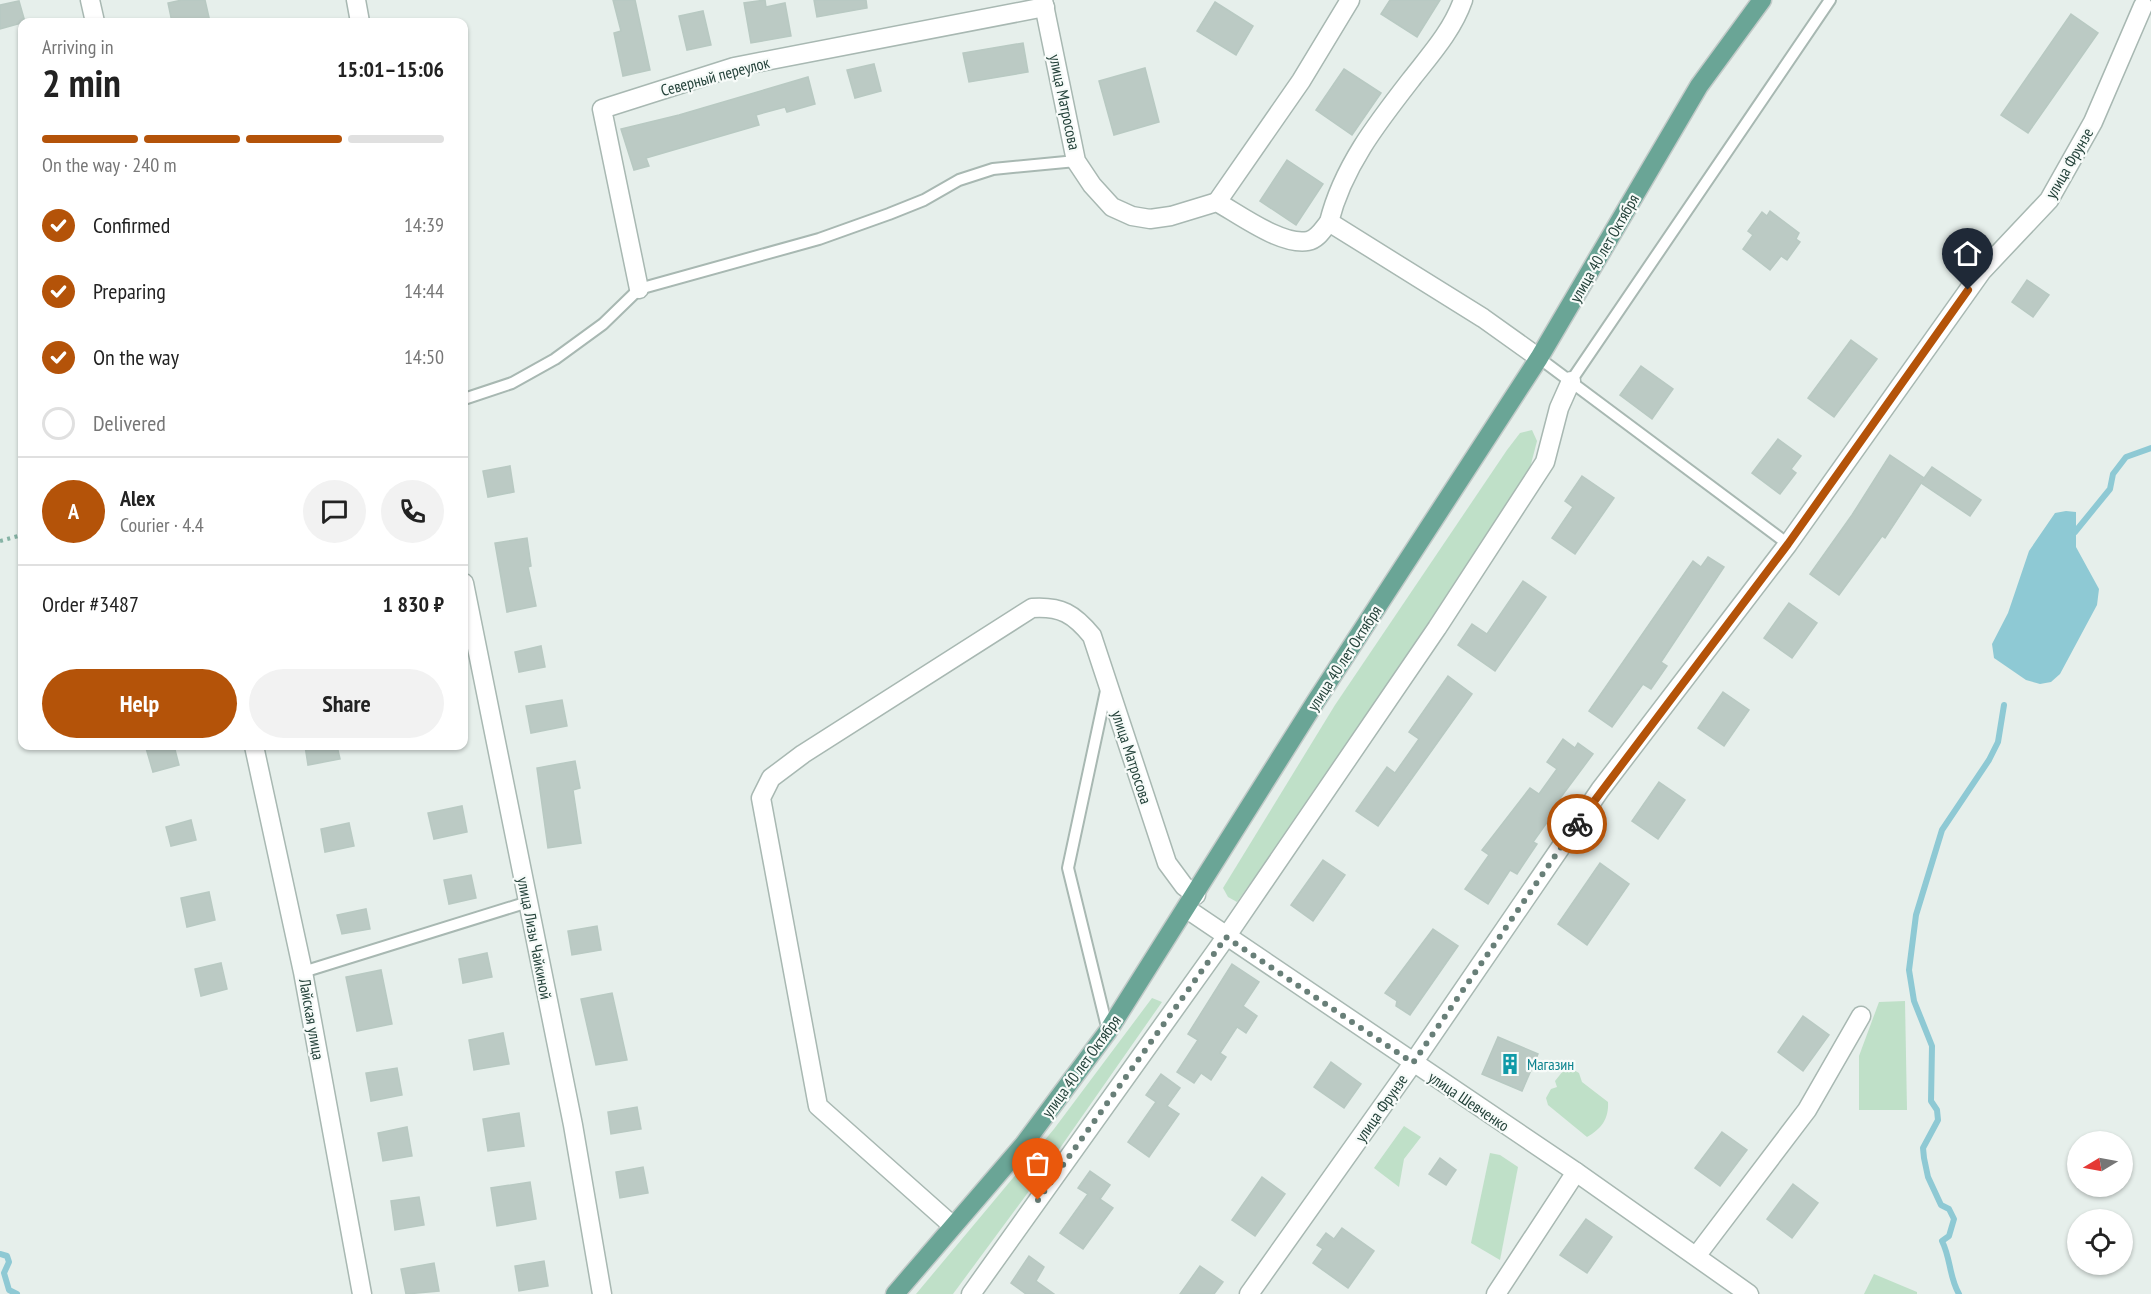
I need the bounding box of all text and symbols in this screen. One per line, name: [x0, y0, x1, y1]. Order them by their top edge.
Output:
text: Arriving in: [42, 34, 114, 60]
street label: Северный переулок: [658, 52, 772, 100]
street label: улица Матросова: [1045, 52, 1085, 152]
text: 15:01–15:06: [337, 55, 444, 83]
text: 2 min: [42, 57, 121, 108]
street label: улица Фрунзе: [2041, 124, 2097, 202]
text: On the way · 240 m: [42, 152, 177, 178]
street label: улица 40 лет Октября: [1565, 190, 1643, 306]
icon: check: [42, 209, 75, 242]
text: Confirmed: [93, 211, 170, 239]
text: 14:39: [404, 212, 444, 238]
pin: [1942, 228, 1993, 290]
icon: home: [1951, 237, 1984, 270]
icon: check: [42, 275, 75, 308]
text: Preparing: [93, 277, 166, 305]
text: 14:44: [404, 278, 444, 304]
icon: check: [42, 341, 75, 374]
text: On the way: [93, 343, 179, 371]
text: 14:50: [404, 344, 444, 370]
text: Delivered: [93, 409, 166, 437]
button: chat: [303, 480, 366, 543]
button: phone: [381, 480, 444, 543]
text: Alex: [120, 484, 155, 512]
text: A: [68, 497, 79, 525]
text: Courier · 4.4: [120, 512, 204, 538]
text: Order #3487: [42, 590, 139, 618]
text: 1 830 ₽: [382, 590, 444, 618]
street label: улица 40 лет Октября: [1303, 602, 1385, 714]
button: Help: [42, 669, 237, 738]
button: Share: [249, 669, 444, 738]
street label: улица Матросова: [1108, 708, 1156, 806]
courier: [1547, 794, 1607, 854]
icon: bike: [1561, 808, 1594, 841]
street label: улица Лизы Чайкиной: [513, 875, 557, 1001]
street label: Лайская улица: [295, 976, 329, 1061]
street label: улица 40 лет Октября: [1037, 1011, 1125, 1121]
building icon: Магазин: [1498, 1052, 1522, 1076]
place label: Магазин: [1527, 1054, 1574, 1074]
street label: улица Шевченко: [1425, 1067, 1513, 1135]
street label: улица Фрунзе: [1350, 1070, 1412, 1146]
north arrow: [2067, 1131, 2133, 1197]
map controls: [2067, 1131, 2133, 1275]
pin: [1012, 1138, 1063, 1200]
icon: bag: [1021, 1147, 1054, 1180]
button: locate: [2067, 1209, 2133, 1275]

